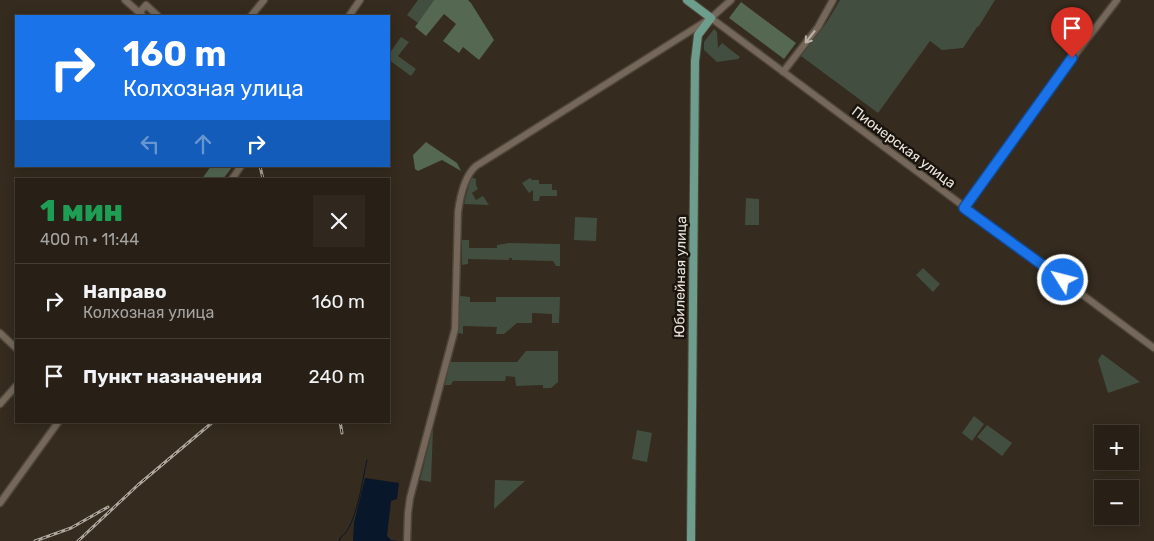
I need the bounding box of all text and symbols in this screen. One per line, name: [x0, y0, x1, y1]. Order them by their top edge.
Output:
pin: [1051, 7, 1093, 58]
icon: arrive: [1058, 14, 1086, 42]
one-way arrow: [805, 30, 815, 44]
text: 160 m: [123, 33, 227, 75]
icon: right: [40, 35, 105, 100]
text: Колхозная улица: [123, 75, 304, 102]
street label: Пионерская улица: [848, 103, 959, 192]
icon: left: [136, 130, 164, 158]
icon: ahead: [189, 130, 217, 158]
icon: right: [242, 130, 270, 158]
text: 1 мин: [40, 193, 123, 229]
button: close: [313, 195, 365, 247]
street label: Юбилейная улица: [671, 216, 690, 338]
text: 400 m · 11:44: [40, 230, 139, 249]
position arrow: [1036, 253, 1088, 305]
text: Направо: [83, 280, 167, 303]
icon: right: [40, 287, 68, 315]
text: 160 m: [312, 290, 365, 313]
text: Колхозная улица: [83, 303, 214, 322]
icon: arrive: [40, 362, 68, 390]
text: Пункт назначения: [83, 365, 262, 388]
text: 240 m: [309, 365, 365, 388]
map controls: [1094, 425, 1139, 525]
button: +: [1094, 425, 1139, 470]
button: −: [1094, 480, 1139, 525]

